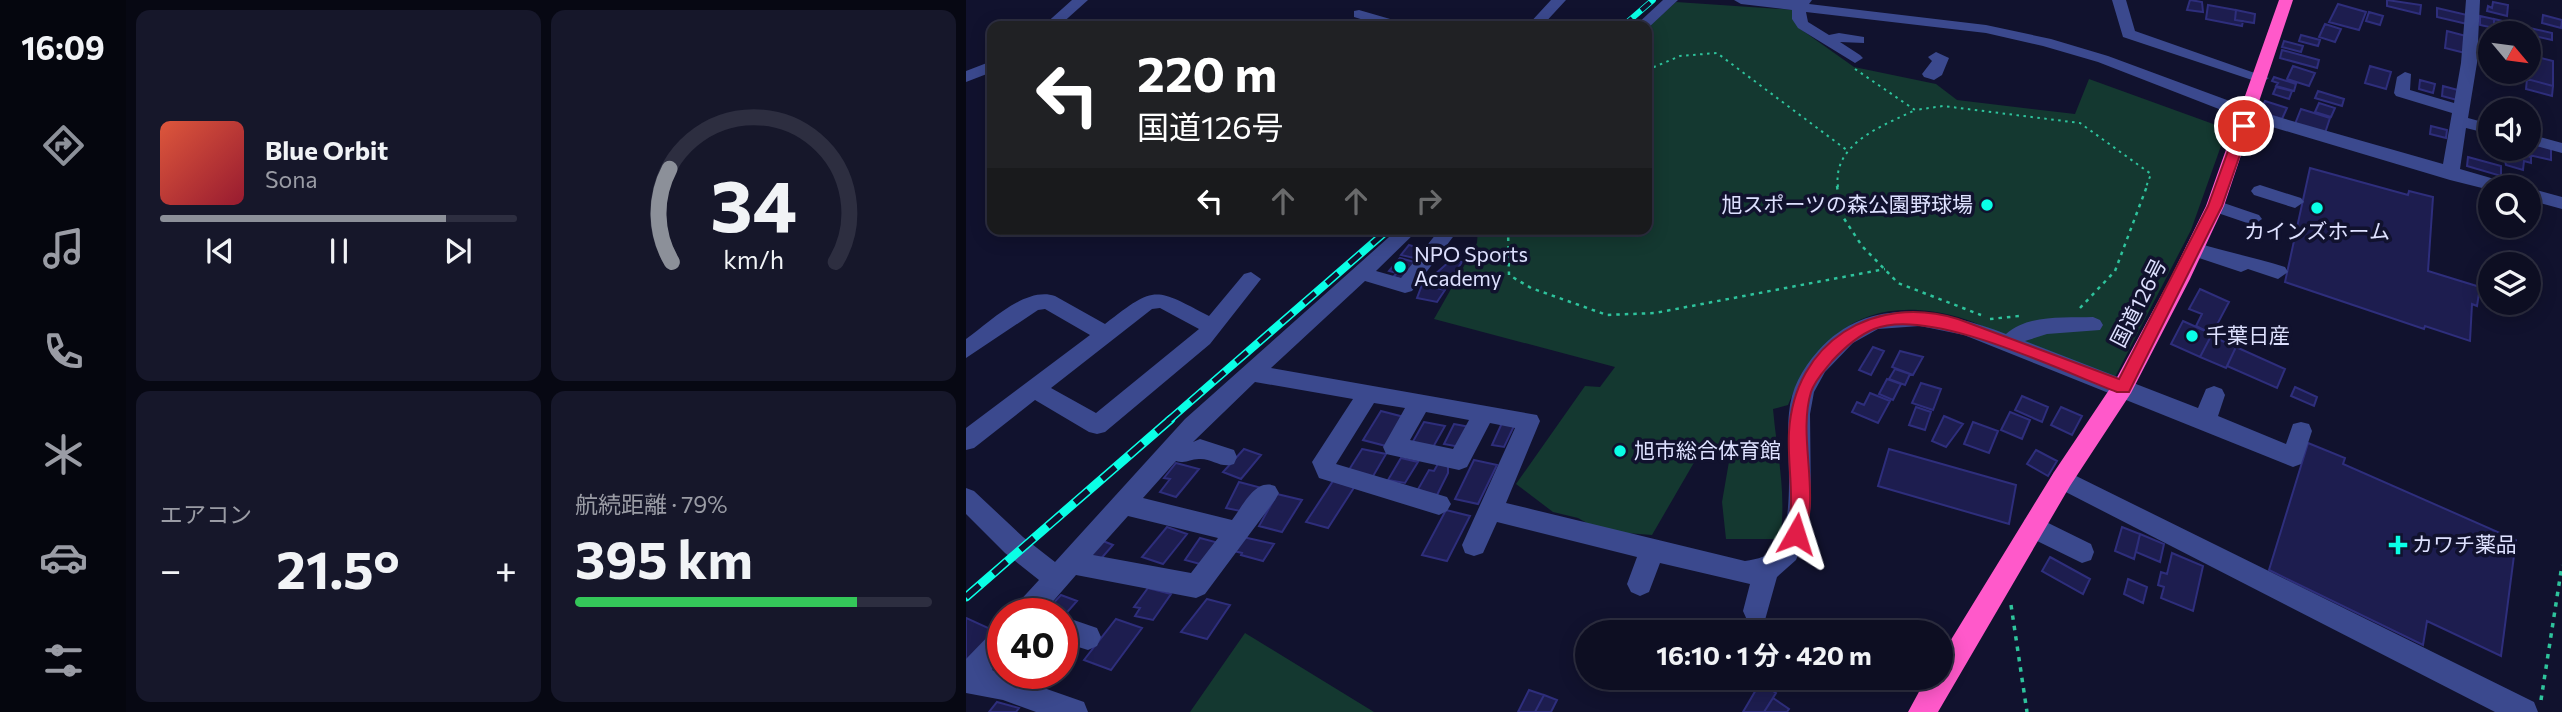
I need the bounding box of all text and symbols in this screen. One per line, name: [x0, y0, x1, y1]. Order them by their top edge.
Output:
north arrow: [2478, 21, 2541, 84]
map controls: [2478, 21, 2541, 315]
text: 16:09: [21, 27, 105, 67]
text: 220 m: [1137, 42, 1277, 102]
icon: left: [1022, 49, 1113, 140]
pin: [2214, 96, 2274, 156]
button: sound: [2478, 98, 2541, 161]
text: 国道126号: [1137, 106, 1284, 146]
icon: arrive: [2225, 107, 2263, 145]
icon: directions: [39, 121, 88, 170]
text: Blue Orbit: [265, 134, 388, 165]
text: 34: [710, 158, 797, 247]
text: Sona: [265, 165, 317, 193]
button: search: [2478, 175, 2541, 238]
icon: left: [1191, 182, 1229, 220]
icon: ahead: [1264, 182, 1302, 220]
icon: ahead: [1337, 182, 1375, 220]
icon: right: [1410, 182, 1448, 220]
place label: 旭スポーツの森公園野球場: [1721, 191, 1973, 216]
marker: 旭スポーツの森公園野球場: [1979, 197, 1995, 213]
marker: カインズホーム: [2309, 200, 2325, 216]
place label: カインズホーム: [2244, 218, 2390, 243]
icon: music: [39, 224, 88, 273]
icon: previous: [201, 232, 239, 270]
icon: pause: [320, 232, 358, 270]
icon: next: [439, 232, 477, 270]
place label: NPO Sports Academy: [1414, 241, 1528, 290]
text: km/h: [723, 244, 784, 274]
button: layers: [2478, 252, 2541, 315]
street label: 国道126号: [2105, 254, 2171, 351]
marker: NPO Sports Academy: [1392, 259, 1408, 275]
place label: 千葉日産: [2206, 322, 2290, 347]
icon: phone: [39, 327, 88, 376]
marker: 千葉日産: [2184, 328, 2200, 344]
icon: climate: [39, 430, 88, 479]
place label: 旭市総合体育館: [1634, 437, 1781, 462]
marker: 旭市総合体育館: [1612, 443, 1628, 459]
text: 航続距離 · 79%: [575, 490, 728, 518]
position arrow: [1759, 497, 1833, 571]
text: エアコン: [160, 500, 252, 528]
text: 395 km: [575, 526, 753, 590]
place label: カワチ薬品: [2412, 531, 2517, 556]
icon: car: [39, 533, 88, 582]
text: 21.5°: [276, 536, 400, 600]
marker: カワチ薬品: [2390, 537, 2406, 553]
text: −: [160, 545, 182, 592]
text: +: [495, 545, 517, 592]
speed limit sign: 40: [987, 598, 1078, 689]
icon: filters: [39, 636, 88, 685]
text: 16:10 · 1 分 · 420 m: [1656, 639, 1872, 670]

